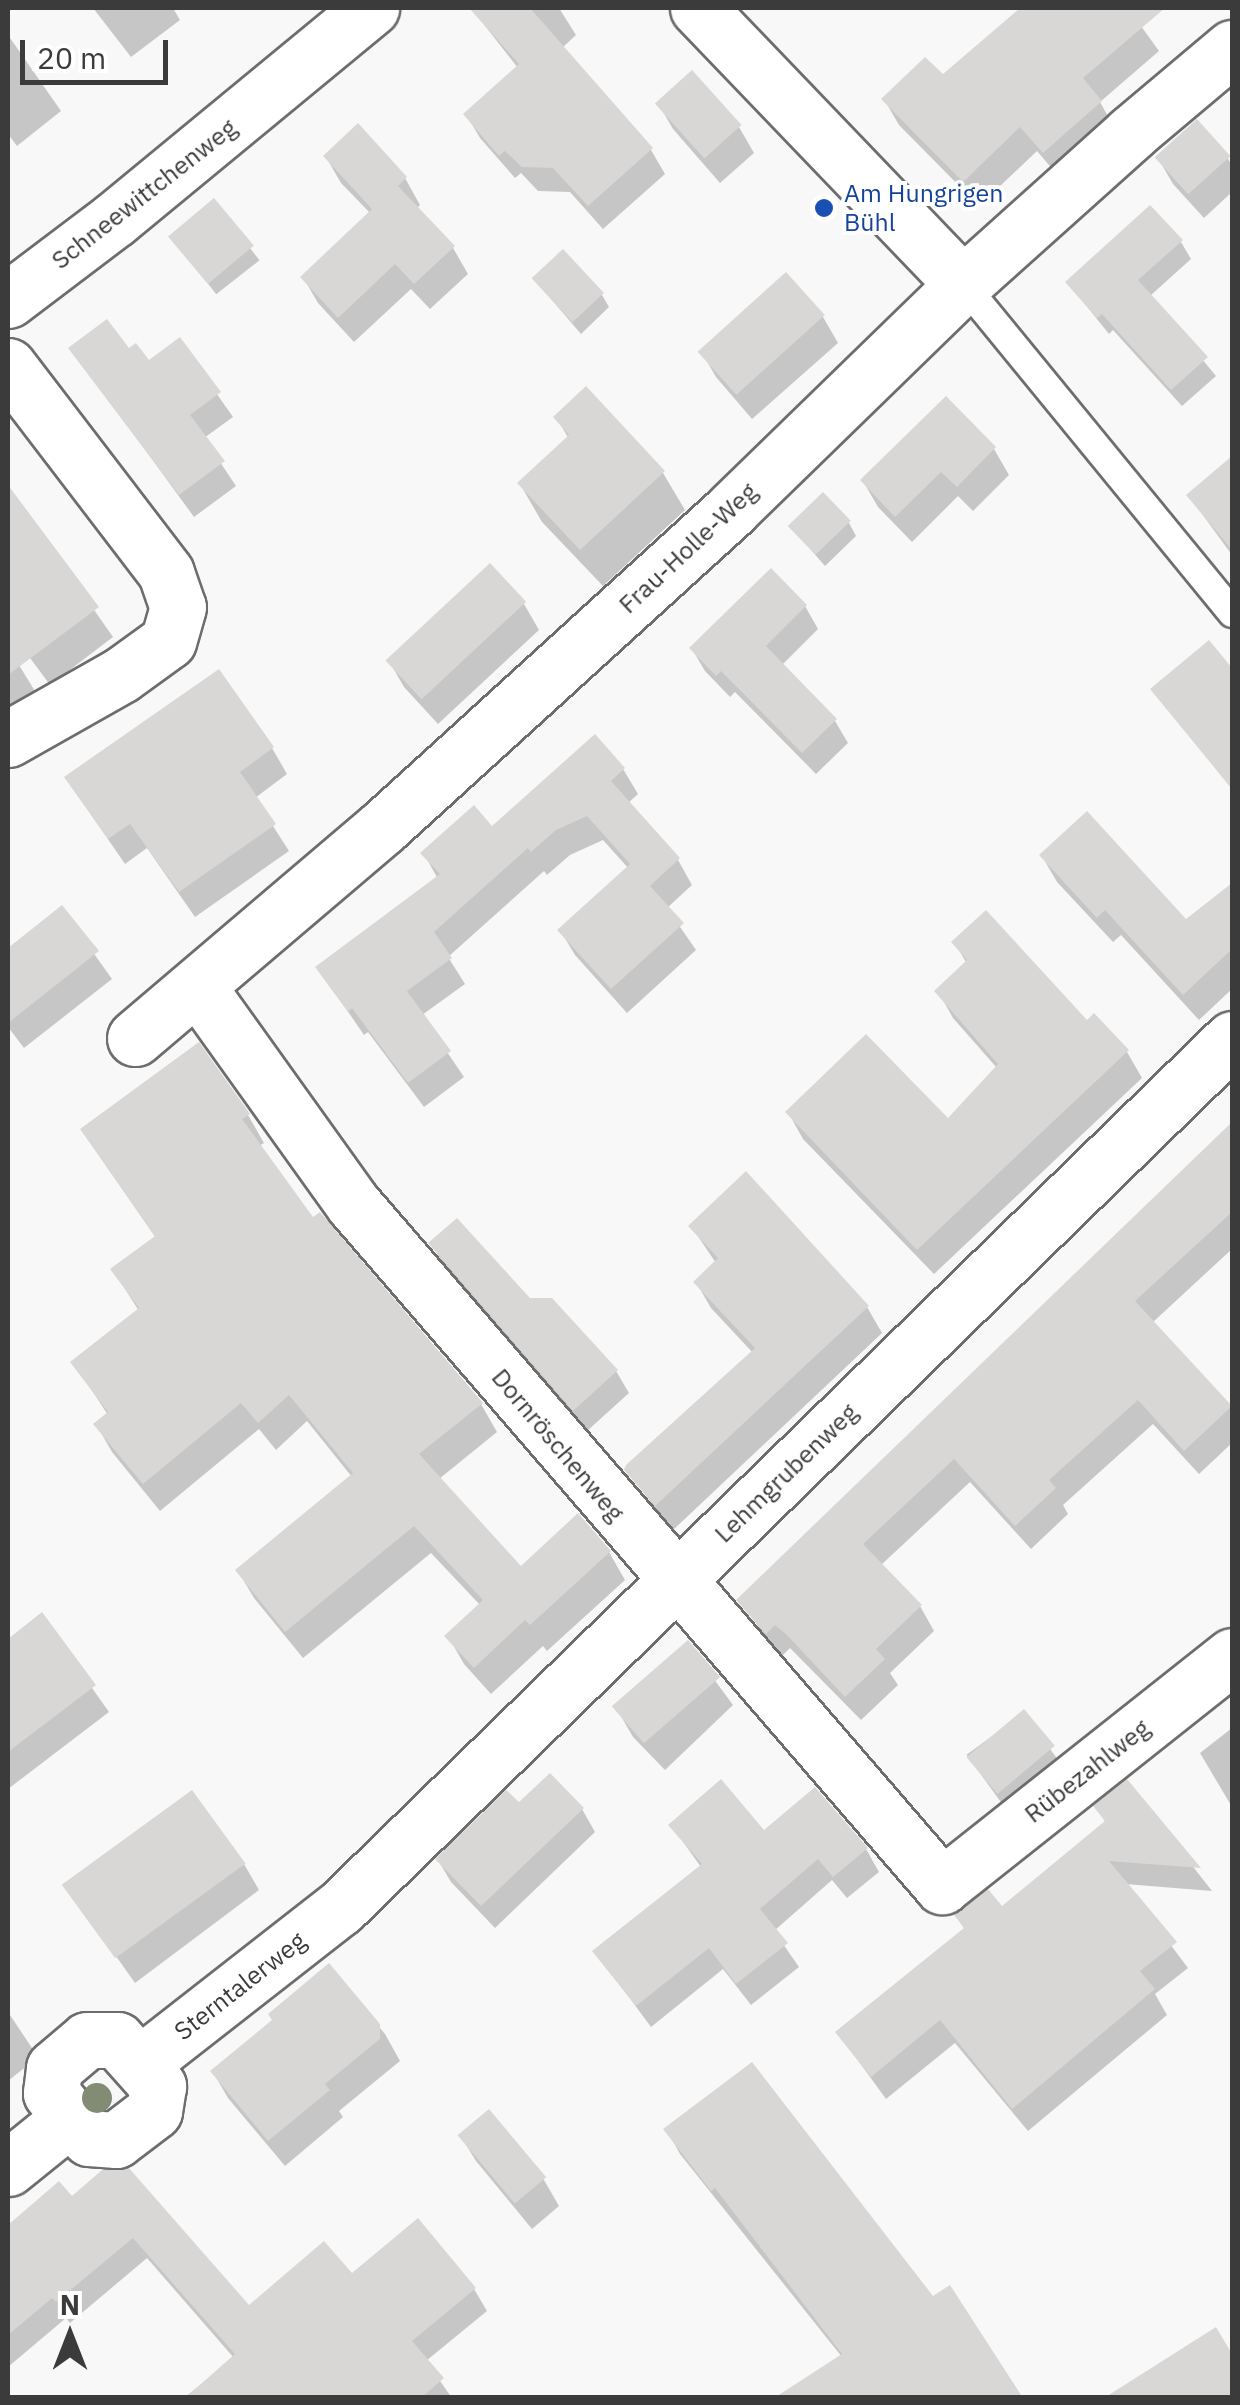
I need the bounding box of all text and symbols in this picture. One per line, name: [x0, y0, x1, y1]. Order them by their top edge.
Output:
scale bar: [25, 20, 172, 82]
text: 20 m: [37, 38, 106, 77]
street label: Schneewittchenweg: [46, 113, 242, 275]
place label: Am Hungrigen Bühl: [844, 179, 1003, 238]
marker: Am Hungrigen Bühl: [813, 197, 835, 219]
street label: Frau-Holle-Weg: [613, 476, 763, 620]
street label: Dornröschenweg: [485, 1363, 631, 1527]
street label: Lehmgrubenweg: [708, 1397, 864, 1549]
street label: Rübezahlweg: [1019, 1713, 1155, 1829]
street label: Sterntalerweg: [168, 1925, 312, 2047]
north arrow: [20, 2285, 120, 2385]
text: N: [60, 2286, 80, 2323]

